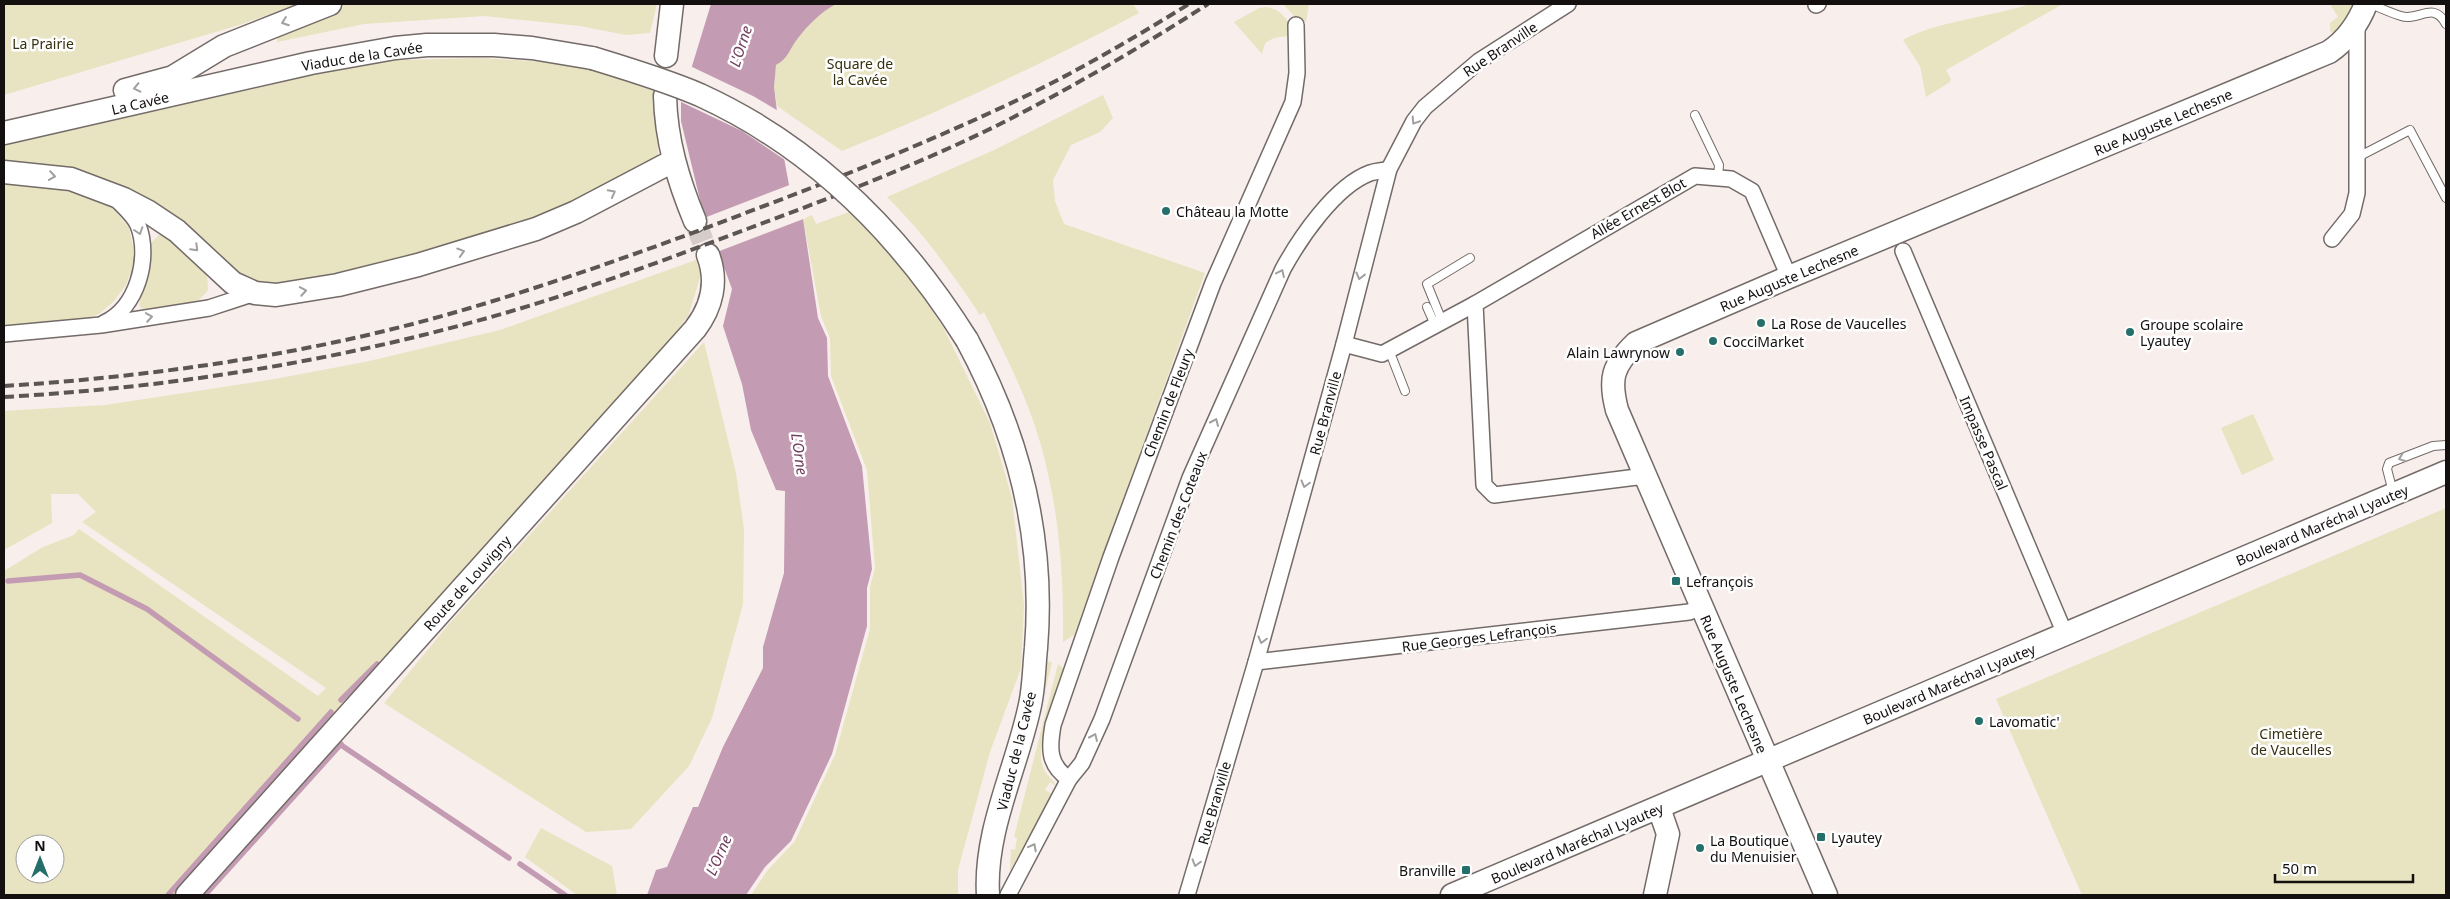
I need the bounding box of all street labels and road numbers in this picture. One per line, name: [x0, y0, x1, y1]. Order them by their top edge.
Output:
street label: Rue Branville: [1459, 17, 1541, 81]
street label: Viaduc de la Cavée: [300, 37, 424, 75]
street label: Rue Auguste Lechesne: [2091, 84, 2235, 160]
street label: La Cavée: [109, 87, 171, 119]
street label: Allée Ernest Blot: [1587, 173, 1689, 243]
street label: Rue Auguste Lechesne: [1717, 240, 1861, 316]
street label: Chemin de Fleury: [1139, 345, 1198, 460]
street label: Rue Branville: [1305, 369, 1345, 457]
street label: Impasse Pascal: [1956, 393, 2012, 493]
street label: Chemin des Coteaux: [1145, 448, 1211, 582]
street label: Boulevard Maréchal Lyautey: [2233, 480, 2412, 570]
street label: Route de Louvigny: [419, 531, 516, 635]
street label: Rue Auguste Lechesne: [1696, 612, 1772, 756]
street label: Rue Georges Lefrançois: [1401, 618, 1558, 656]
street label: Boulevard Maréchal Lyautey: [1860, 639, 2039, 729]
street label: Viaduc de la Cavée: [992, 689, 1040, 813]
street label: Rue Branville: [1193, 759, 1235, 847]
street label: Boulevard Maréchal Lyautey: [1488, 798, 1667, 888]

